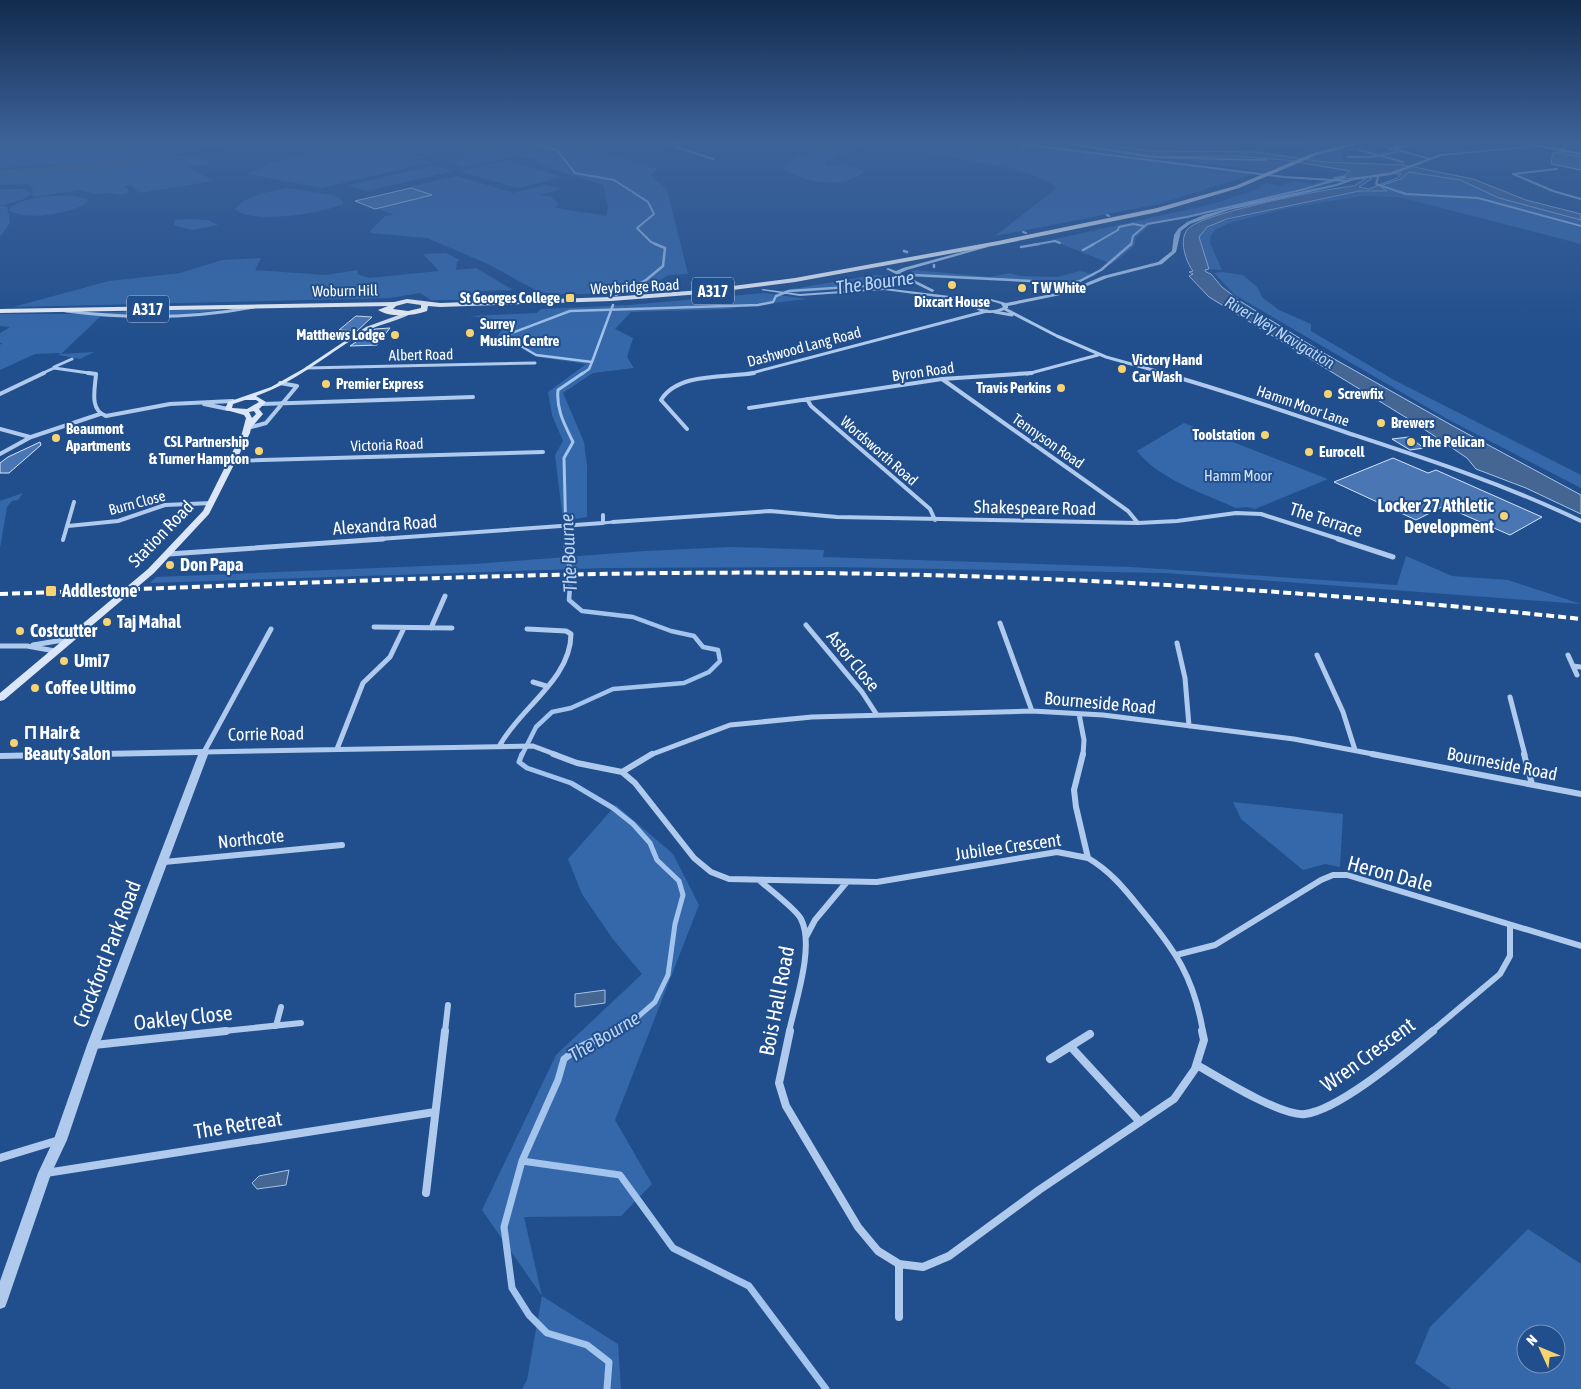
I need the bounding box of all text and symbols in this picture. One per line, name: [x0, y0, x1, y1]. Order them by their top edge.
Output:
water label: The Bourne: [834, 266, 916, 298]
street label: Weybridge Road: [590, 276, 680, 297]
road number: A317: [692, 278, 734, 304]
marker: Dixcart House: [946, 279, 958, 291]
place label: T W White: [1032, 279, 1086, 296]
street label: Woburn Hill: [312, 281, 378, 300]
marker: T W White: [1016, 282, 1028, 294]
place label: St Georges College: [460, 289, 560, 306]
marker: St Georges College: [564, 292, 576, 304]
water label: River Wey Navigation: [1221, 292, 1338, 373]
place label: Dixcart House: [914, 293, 990, 310]
road number: A317: [127, 296, 169, 322]
place label: Surrey Muslim Centre: [480, 315, 559, 349]
street label: Dashwood Lang Road: [745, 323, 863, 370]
place label: Matthews Lodge: [296, 326, 385, 343]
marker: Surrey Muslim Centre: [464, 327, 476, 339]
marker: Matthews Lodge: [389, 329, 401, 341]
street label: Albert Road: [389, 345, 453, 364]
place label: Victory Hand Car Wash: [1131, 351, 1202, 385]
street label: Byron Road: [891, 359, 955, 384]
marker: Victory Hand Car Wash: [1116, 363, 1128, 375]
place label: Premier Express: [336, 375, 424, 392]
marker: Premier Express: [320, 378, 332, 390]
place label: Travis Perkins: [976, 379, 1052, 396]
marker: Travis Perkins: [1055, 382, 1067, 394]
street label: Hamm Moor Lane: [1255, 382, 1352, 429]
place label: Screwfix: [1338, 385, 1384, 402]
marker: Screwfix: [1322, 388, 1334, 400]
street label: Tennyson Road: [1009, 410, 1087, 472]
street label: Wordsworth Road: [837, 412, 921, 489]
place label: Brewers: [1391, 414, 1435, 431]
marker: Brewers: [1375, 417, 1387, 429]
place label: Beaumont Apartments: [65, 420, 131, 454]
place label: Toolstation: [1193, 426, 1255, 443]
marker: Toolstation: [1259, 429, 1271, 441]
marker: Beaumont Apartments: [50, 432, 62, 444]
place label: CSL Partnership & Turner Hampton: [149, 433, 249, 467]
place label: The Pelican: [1421, 433, 1485, 450]
street label: Victoria Road: [350, 435, 424, 454]
marker: The Pelican: [1405, 436, 1417, 448]
place label: Eurocell: [1319, 443, 1365, 460]
marker: CSL Partnership & Turner Hampton: [253, 445, 265, 457]
marker: Eurocell: [1303, 446, 1315, 458]
park label: Hamm Moor: [1204, 467, 1273, 484]
street label: Burn Close: [107, 487, 167, 518]
place label: Locker 27 Athletic Development: [1378, 495, 1495, 537]
street label: Station Road: [124, 496, 198, 571]
street label: Shakespeare Road: [974, 496, 1096, 519]
street label: The Terrace: [1287, 498, 1365, 541]
street label: Alexandra Road: [332, 510, 438, 539]
marker: Locker 27 Athletic Development: [1498, 510, 1510, 522]
water label: The Bourne: [555, 513, 581, 593]
place label: Don Papa: [180, 554, 243, 575]
marker: Don Papa: [164, 559, 176, 571]
place label: Addlestone: [61, 580, 137, 601]
marker: Addlestone: [44, 584, 58, 598]
place label: Taj Mahal: [117, 611, 181, 632]
marker: Taj Mahal: [101, 616, 113, 628]
place label: Costcutter: [30, 620, 98, 641]
marker: Costcutter: [14, 625, 26, 637]
street label: Astor Close: [823, 626, 884, 695]
place label: Umi7: [74, 650, 110, 671]
marker: Umi7: [58, 655, 70, 667]
place label: Coffee Ultimo: [45, 677, 136, 698]
marker: Coffee Ultimo: [29, 682, 41, 694]
street label: Bourneside Road: [1043, 687, 1157, 718]
place label: Π Hair & Beauty Salon: [24, 722, 111, 764]
street label: Corrie Road: [228, 722, 304, 745]
marker: Π Hair & Beauty Salon: [8, 737, 20, 749]
street label: Bourneside Road: [1445, 743, 1559, 784]
street label: Northcote: [217, 825, 285, 852]
street label: Jubilee Crescent: [953, 829, 1062, 864]
street label: Heron Dale: [1345, 850, 1436, 896]
street label: Crockford Park Road: [67, 877, 145, 1030]
street label: Bois Hall Road: [754, 944, 798, 1058]
street label: Oakley Close: [132, 1000, 233, 1034]
water label: The Bourne: [564, 1006, 644, 1066]
street label: Wren Crescent: [1316, 1012, 1419, 1096]
street label: The Retreat: [192, 1105, 284, 1143]
north arrow: [1516, 1324, 1566, 1374]
text: N: [1523, 1331, 1540, 1348]

